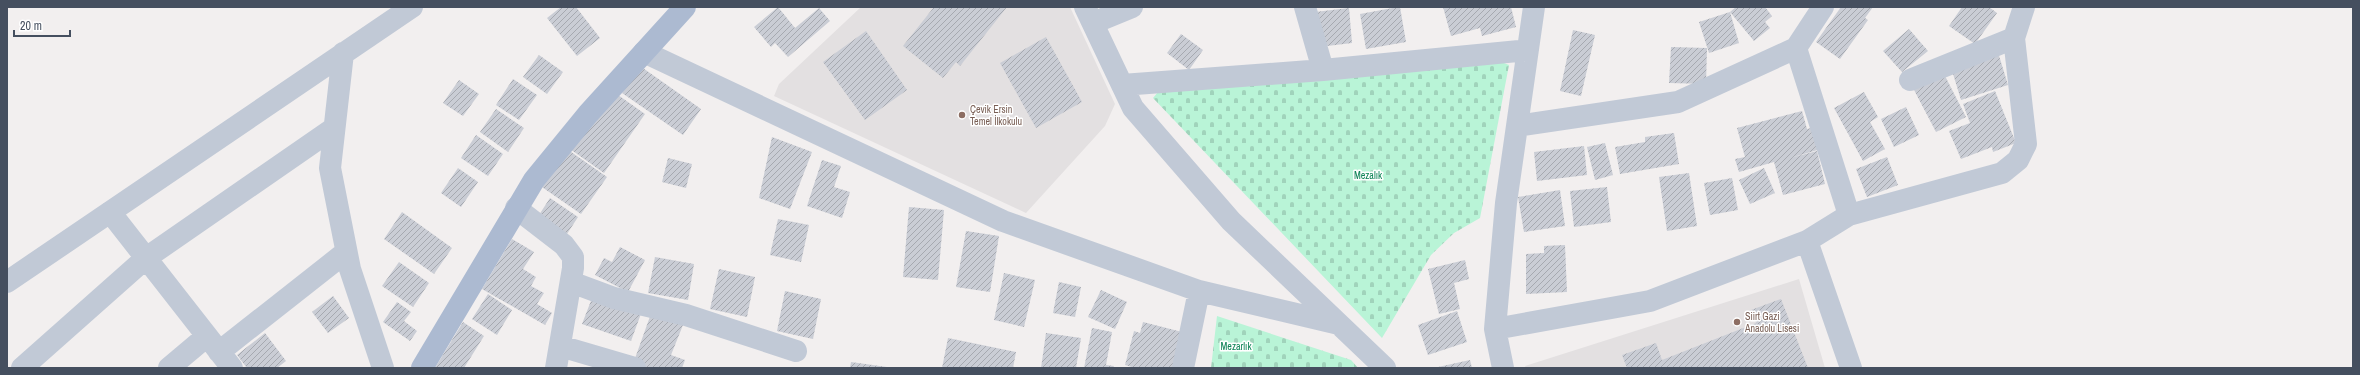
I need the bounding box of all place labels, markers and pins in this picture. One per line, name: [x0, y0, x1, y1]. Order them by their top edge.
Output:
place label: Çevik Ersin Temel İlkokulu: [970, 103, 1022, 128]
marker: Çevik Ersin Temel İlkokulu: [957, 110, 967, 120]
place label: Siirt Gazi Anadolu Lisesi: [1744, 310, 1799, 335]
marker: Siirt Gazi Anadolu Lisesi: [1732, 317, 1742, 327]

